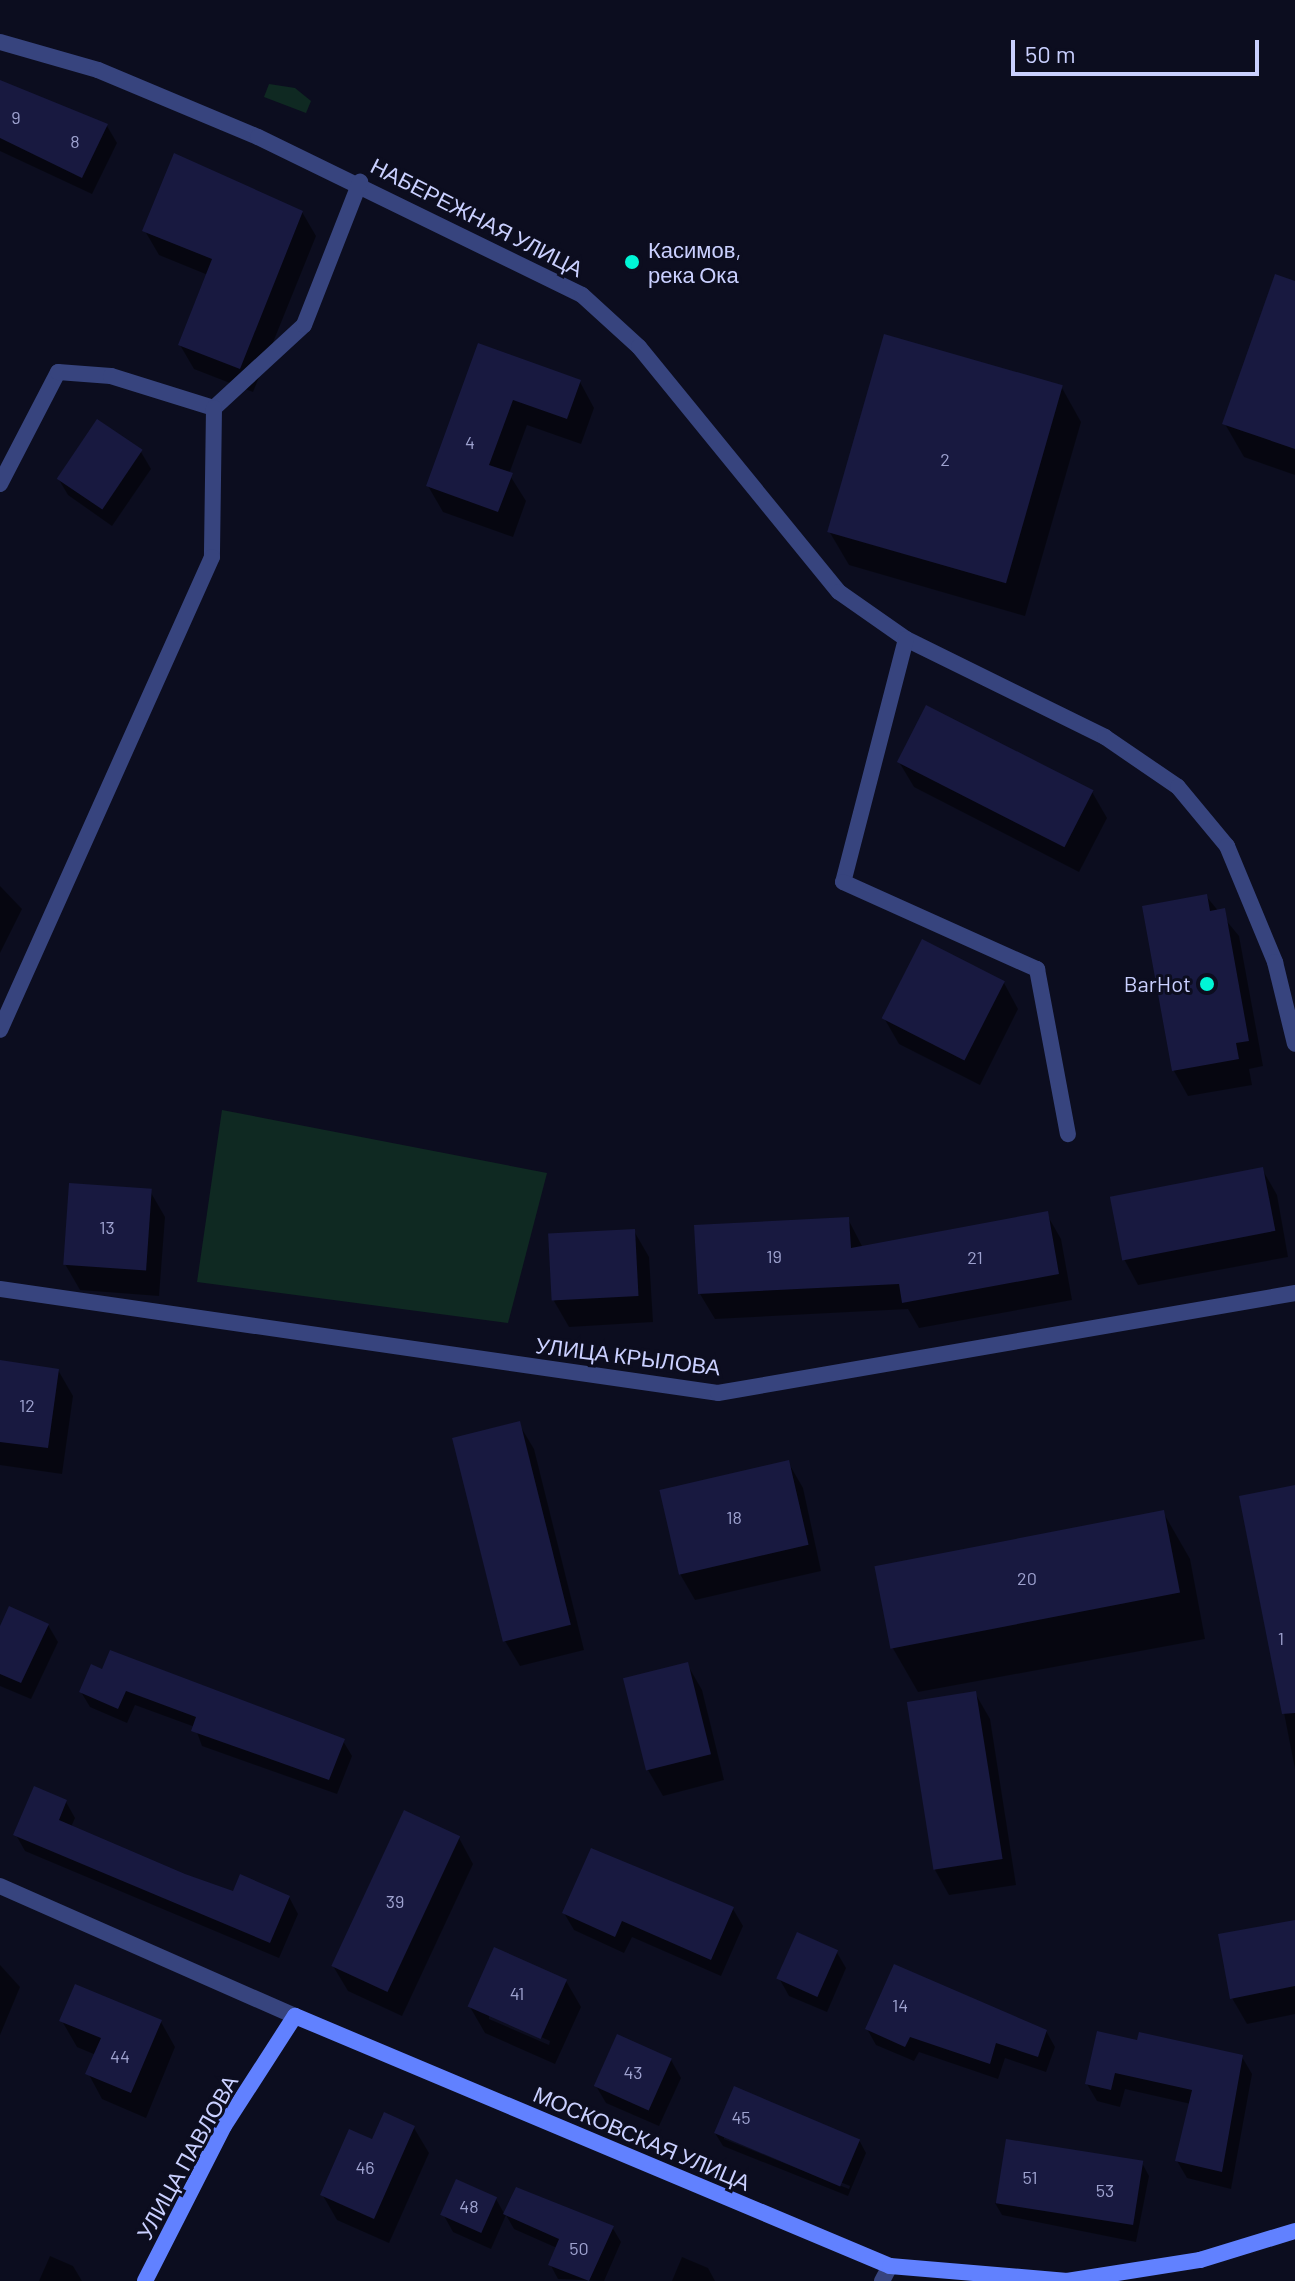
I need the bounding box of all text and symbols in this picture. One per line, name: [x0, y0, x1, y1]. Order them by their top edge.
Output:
scale bar: [1015, 24, 1263, 74]
text: 50 m: [1025, 39, 1076, 68]
house number: 9: [11, 106, 21, 128]
house number: 8: [70, 130, 80, 152]
street label: НАБЕРЕЖНАЯ УЛИЦА: [366, 152, 588, 282]
place label: Касимов, река Ока: [648, 236, 741, 288]
marker: Касимов, река Ока: [623, 253, 641, 271]
house number: 4: [465, 431, 475, 453]
house number: 2: [940, 448, 950, 470]
place label: BarHot: [1124, 971, 1191, 997]
marker: BarHot: [1198, 975, 1216, 993]
house number: 13: [99, 1216, 115, 1238]
house number: 19: [766, 1245, 782, 1267]
house number: 21: [967, 1246, 983, 1268]
street label: УЛИЦА КРЫЛОВА: [534, 1332, 722, 1380]
house number: 12: [19, 1394, 35, 1416]
house number: 18: [726, 1506, 742, 1528]
house number: 20: [1017, 1567, 1037, 1589]
house number: 1: [1278, 1627, 1284, 1649]
house number: 39: [386, 1890, 404, 1912]
house number: 41: [510, 1982, 524, 2004]
house number: 14: [892, 1994, 908, 2016]
house number: 44: [110, 2045, 130, 2067]
house number: 43: [623, 2061, 643, 2083]
street label: УЛИЦА ПАВЛОВА: [131, 2070, 243, 2244]
street label: МОСКОВСКАЯ УЛИЦА: [530, 2080, 754, 2196]
house number: 45: [731, 2106, 751, 2128]
house number: 46: [355, 2156, 375, 2178]
house number: 51: [1022, 2166, 1038, 2188]
house number: 53: [1096, 2179, 1114, 2201]
house number: 48: [459, 2195, 479, 2217]
house number: 50: [569, 2237, 589, 2259]

